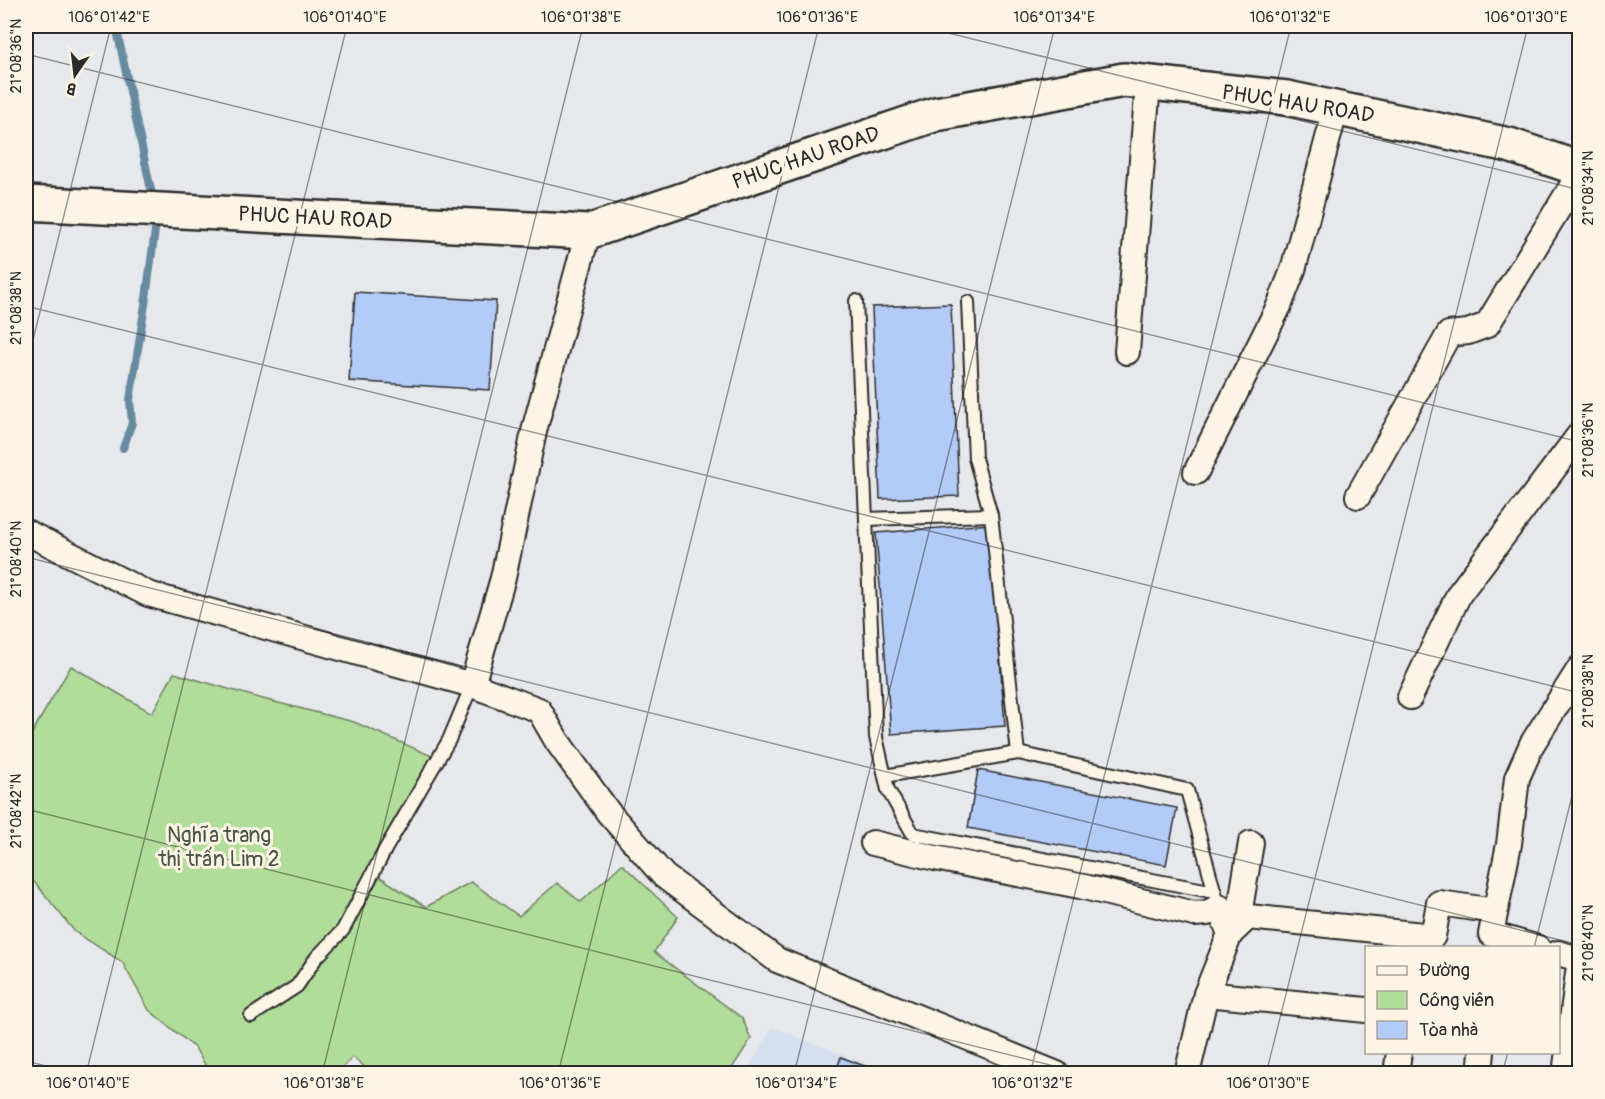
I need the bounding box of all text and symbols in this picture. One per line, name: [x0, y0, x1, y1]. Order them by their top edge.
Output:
text: 106°01'42"E: [68, 8, 150, 27]
text: 106°01'40"E: [303, 8, 387, 27]
text: 106°01'38"E: [541, 8, 621, 27]
text: 106°01'36"E: [776, 8, 858, 27]
text: 106°01'34"E: [1013, 8, 1095, 27]
text: 106°01'32"E: [1249, 8, 1331, 27]
text: 106°01'30"E: [1485, 8, 1568, 27]
text: 21°08'36"N: [7, 19, 26, 93]
north arrow: [45, 45, 105, 105]
text: B: [65, 78, 78, 99]
street label: PHUC HAU ROAD: [1220, 79, 1376, 129]
street label: PHUC HAU ROAD: [729, 120, 883, 196]
text: 21°08'34"N: [1579, 151, 1598, 225]
street label: PHUC HAU ROAD: [237, 200, 393, 236]
text: 21°08'38"N: [7, 271, 26, 345]
text: 21°08'36"N: [1579, 403, 1598, 477]
text: 21°08'40"N: [7, 521, 26, 597]
text: 21°08'38"N: [1579, 654, 1598, 728]
text: 21°08'42"N: [7, 774, 26, 848]
park label: Nghĩa trang thị trấn Lim 2: [157, 822, 280, 873]
text: 21°08'40"N: [1579, 905, 1598, 981]
legend: [1365, 946, 1560, 1054]
text: Đường: [1419, 959, 1470, 982]
text: Công viên: [1419, 989, 1494, 1012]
text: Tòa nhà: [1419, 1019, 1478, 1042]
text: 106°01'40"E: [46, 1074, 130, 1093]
text: 106°01'38"E: [284, 1074, 364, 1093]
text: 106°01'36"E: [519, 1074, 601, 1093]
text: 106°01'34"E: [755, 1074, 837, 1093]
text: 106°01'32"E: [991, 1074, 1073, 1093]
text: 106°01'30"E: [1227, 1074, 1310, 1093]

